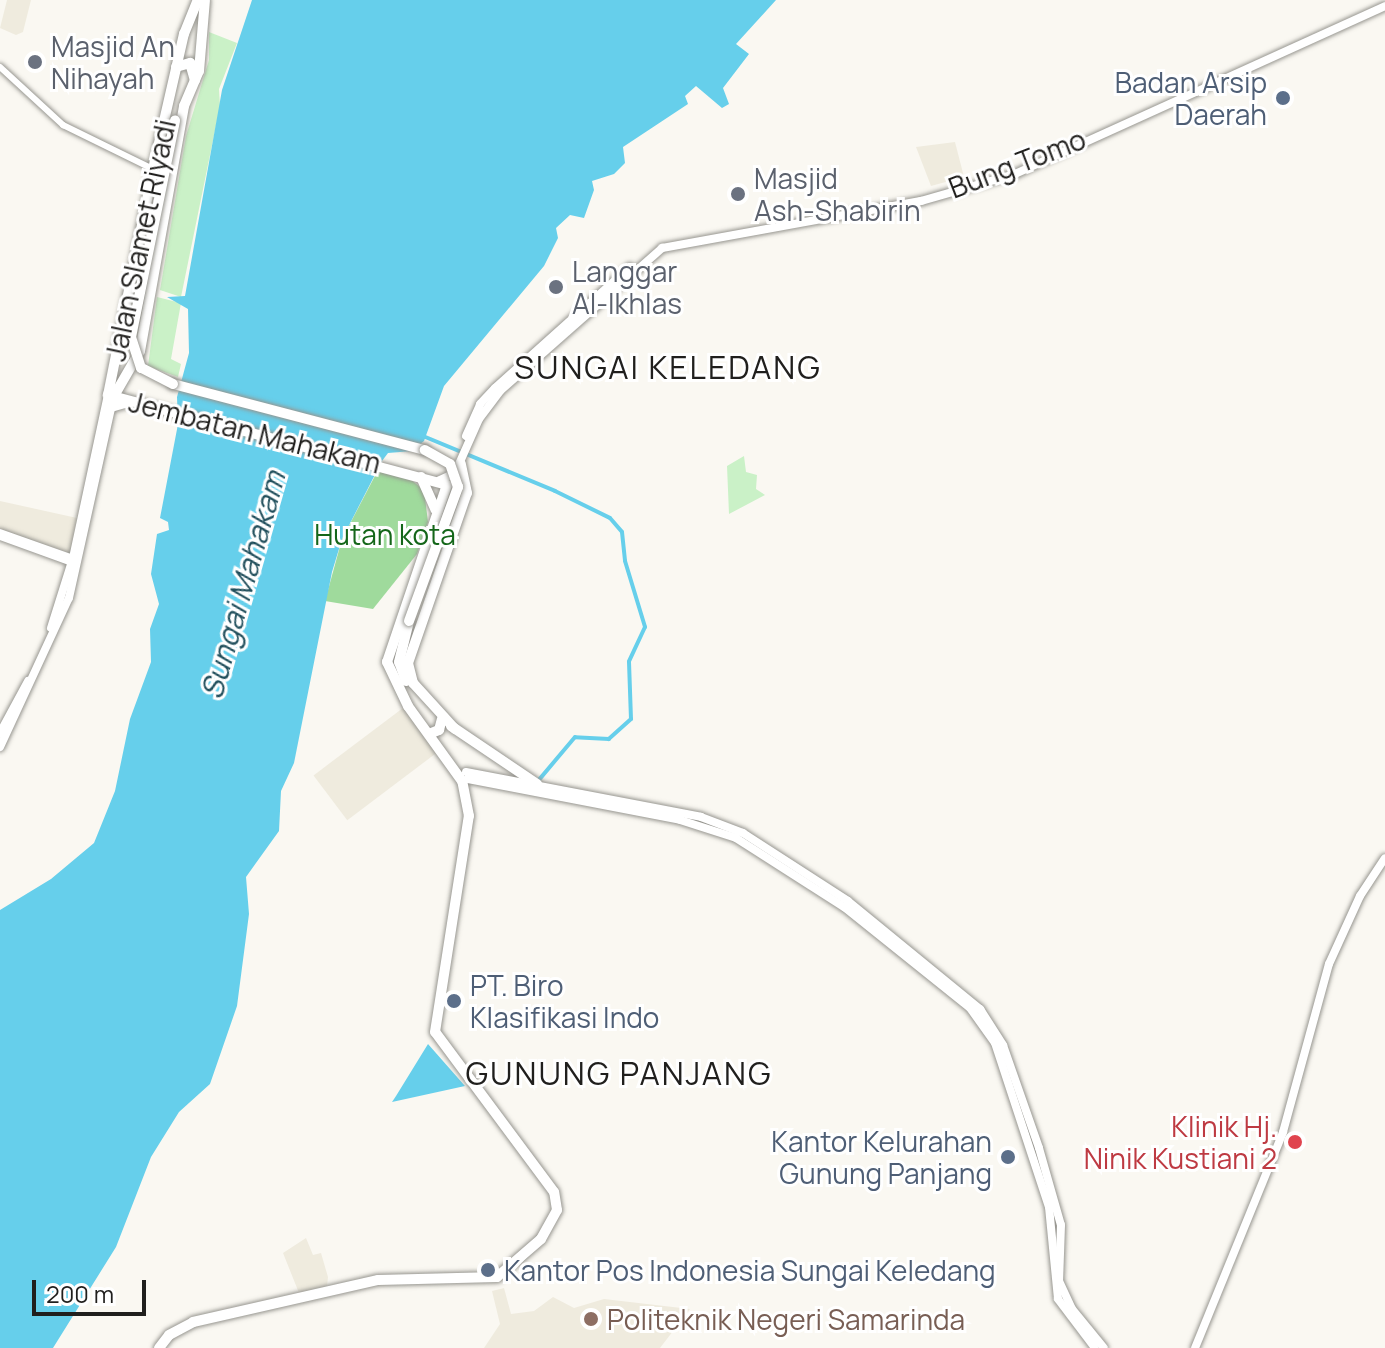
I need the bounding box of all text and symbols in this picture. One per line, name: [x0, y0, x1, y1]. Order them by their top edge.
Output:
place label: Masjid An Nihayah: [51, 29, 175, 95]
marker: Masjid An Nihayah: [26, 53, 44, 71]
place label: Badan Arsip Daerah: [1115, 65, 1267, 131]
marker: Badan Arsip Daerah: [1274, 89, 1292, 107]
street label: Jalan Slamet Riyadi: [98, 116, 182, 364]
street label: Bung Tomo: [944, 122, 1090, 204]
place label: Masjid Ash-Shabirin: [754, 161, 921, 227]
marker: Masjid Ash-Shabirin: [729, 185, 747, 203]
place label: Langgar Al-Ikhlas: [572, 254, 682, 320]
marker: Langgar Al-Ikhlas: [547, 278, 565, 296]
district label: SUNGAI KELEDANG: [514, 348, 822, 386]
street label: Jembatan Mahakam: [126, 384, 384, 480]
water label: Sungai Mahakam: [193, 467, 293, 703]
park label: Hutan kota: [314, 517, 456, 551]
place label: PT. Biro Klasifikasi Indo: [470, 968, 659, 1034]
marker: PT. Biro Klasifikasi Indo: [445, 992, 463, 1010]
district label: GUNUNG PANJANG: [465, 1054, 773, 1092]
place label: Klinik Hj. Ninik Kustiani 2: [1084, 1109, 1277, 1175]
place label: Kantor Kelurahan Gunung Panjang: [771, 1124, 992, 1190]
marker: Klinik Hj. Ninik Kustiani 2: [1284, 1131, 1306, 1153]
marker: Kantor Kelurahan Gunung Panjang: [999, 1148, 1017, 1166]
place label: Kantor Pos Indonesia Sungai Keledang: [504, 1253, 996, 1287]
marker: Kantor Pos Indonesia Sungai Keledang: [479, 1261, 497, 1279]
scale bar: [36, 1264, 150, 1314]
text: 200 m: [46, 1277, 114, 1310]
place label: Politeknik Negeri Samarinda: [607, 1302, 965, 1336]
marker: Politeknik Negeri Samarinda: [582, 1310, 600, 1328]

